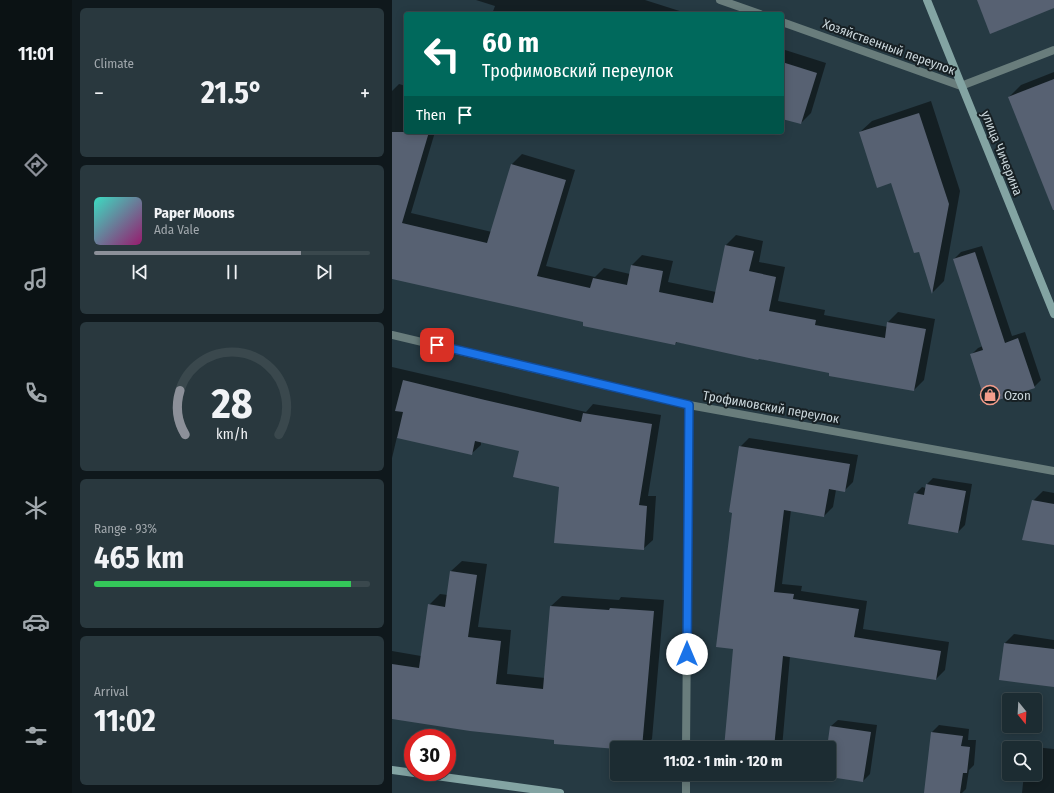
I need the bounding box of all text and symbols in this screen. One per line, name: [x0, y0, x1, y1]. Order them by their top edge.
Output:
street label: Хозяйственный переулок: [821, 16, 957, 78]
text: 60 m: [482, 26, 539, 59]
icon: left: [416, 28, 468, 80]
text: 11:01: [18, 43, 54, 65]
text: Climate: [94, 56, 134, 71]
text: Трофимовский переулок: [482, 60, 673, 82]
text: 21.5°: [201, 75, 263, 111]
text: −: [94, 80, 104, 107]
text: +: [360, 80, 370, 107]
icon: arrive: [454, 104, 476, 126]
text: Then: [416, 106, 446, 124]
street label: улица Чичерина: [978, 109, 1026, 197]
icon: directions: [22, 151, 50, 179]
text: Paper Moons: [154, 204, 235, 222]
text: Ada Vale: [154, 222, 199, 237]
icon: previous: [129, 261, 151, 283]
icon: pause: [221, 261, 243, 283]
icon: next: [313, 261, 335, 283]
icon: music: [22, 265, 50, 293]
pin: [420, 328, 454, 362]
icon: arrive: [426, 334, 448, 356]
text: 28: [210, 378, 253, 428]
icon: phone: [22, 379, 50, 407]
shop icon: Ozon: [979, 384, 1001, 406]
street label: Трофимовский переулок: [702, 388, 840, 426]
place label: Ozon: [1004, 388, 1031, 403]
text: km/h: [216, 425, 248, 442]
icon: climate: [22, 494, 50, 522]
text: Range · 93%: [94, 521, 157, 536]
text: 465 km: [94, 540, 184, 576]
icon: car: [22, 608, 50, 636]
position arrow: [666, 633, 708, 675]
text: Arrival: [94, 684, 128, 699]
north arrow: [1002, 693, 1042, 733]
map controls: [1002, 693, 1042, 781]
text: 11:02: [94, 703, 156, 739]
icon: filters: [22, 722, 50, 750]
speed limit sign: 30: [404, 729, 456, 781]
button: search: [1002, 741, 1042, 781]
text: 11:02 · 1 min · 120 m: [664, 752, 782, 770]

